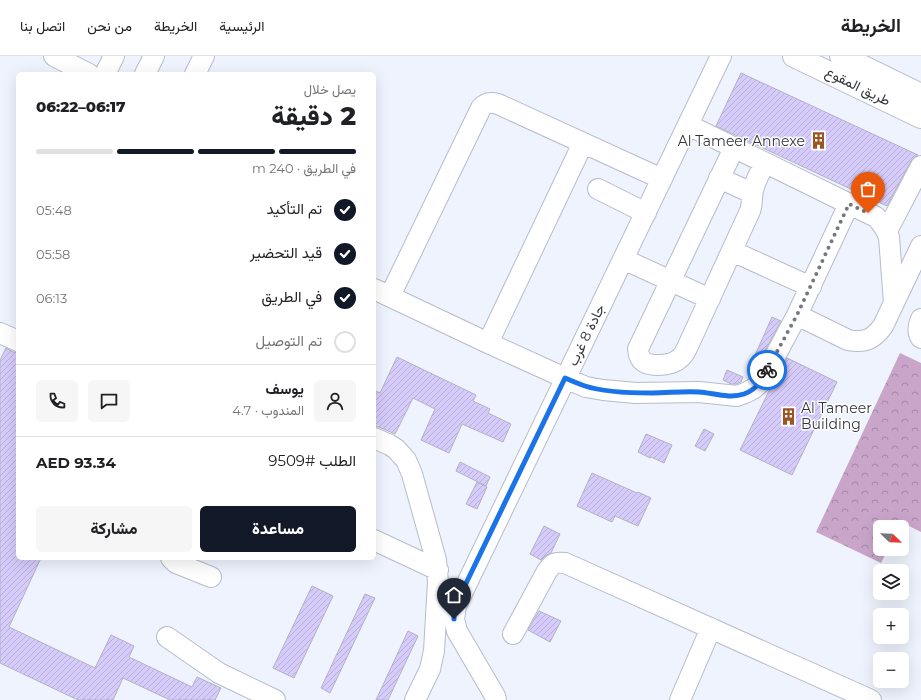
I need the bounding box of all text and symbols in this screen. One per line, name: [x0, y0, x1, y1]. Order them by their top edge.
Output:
text: الخريطة: [841, 14, 901, 37]
text: اتصل بنا: [20, 17, 65, 35]
text: من نحن: [87, 17, 132, 35]
text: الخريطة: [154, 17, 197, 35]
text: الرئيسية: [219, 17, 265, 35]
street label: طريق المقوع: [821, 62, 894, 111]
text: يصل خلال: [304, 81, 356, 97]
text: 06:17–06:22: [36, 97, 126, 116]
text: 2 دقيقة: [271, 100, 356, 132]
building icon: Al Tameer Annexe: [808, 131, 828, 151]
place label: Al Tameer Annexe: [678, 132, 805, 150]
text: في الطريق · 240 m: [252, 160, 356, 176]
pin: [851, 172, 885, 213]
icon: bag: [857, 178, 879, 200]
text: تم التأكيد: [266, 199, 322, 218]
icon: check: [334, 199, 356, 221]
text: 05:48: [36, 202, 72, 218]
text: قيد التحضير: [250, 243, 322, 262]
icon: check: [334, 243, 356, 265]
text: 05:58: [36, 246, 70, 262]
text: في الطريق: [262, 287, 322, 306]
icon: check: [334, 287, 356, 309]
text: 06:13: [36, 290, 67, 306]
street label: جادة 8 غرب: [563, 301, 609, 369]
text: تم التوصيل: [256, 331, 322, 350]
courier: [747, 350, 787, 390]
icon: bike: [756, 359, 778, 381]
text: يوسف: [266, 379, 304, 398]
button: phone: [36, 380, 78, 422]
button: chat: [88, 380, 130, 422]
button: person: [314, 380, 356, 422]
place label: Al Tameer Building: [801, 399, 872, 433]
text: المندوب · 4.7: [232, 402, 304, 418]
building icon: Al Tameer Building: [778, 406, 798, 426]
text: الطلب #9509: [268, 451, 356, 470]
text: AED 93.34: [36, 453, 116, 472]
button: مشاركة: [36, 506, 192, 552]
button: مساعدة: [200, 506, 356, 552]
north arrow: [873, 520, 909, 556]
map controls: [873, 520, 909, 688]
button: layers: [873, 564, 909, 600]
pin: [437, 578, 471, 619]
icon: home: [443, 584, 465, 606]
button: +: [873, 608, 909, 644]
button: −: [873, 652, 909, 688]

